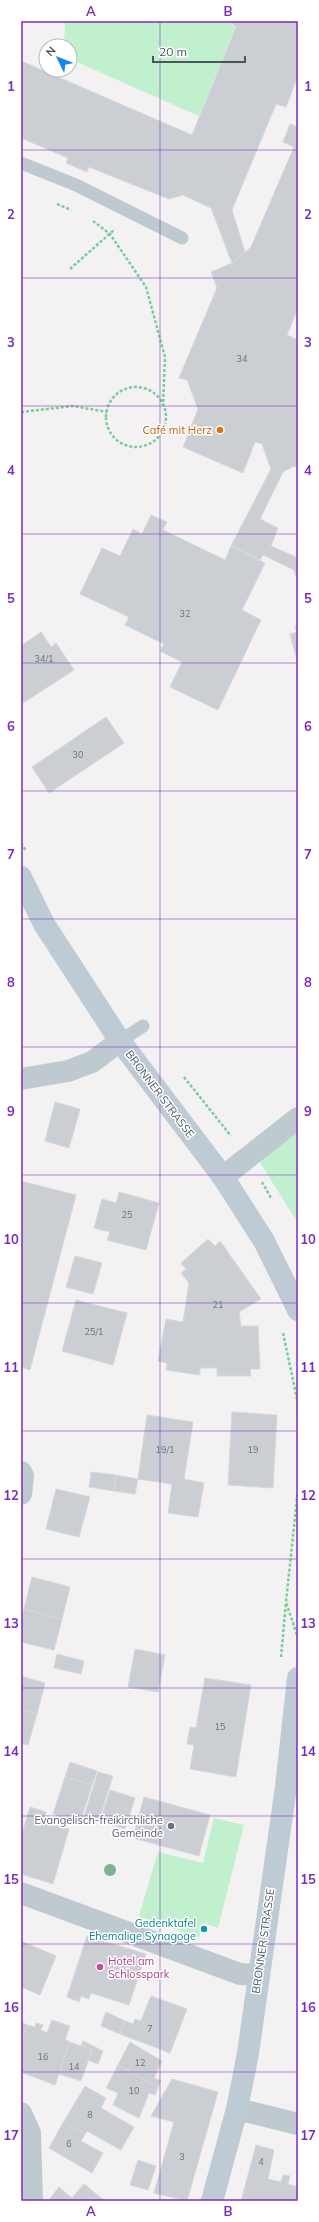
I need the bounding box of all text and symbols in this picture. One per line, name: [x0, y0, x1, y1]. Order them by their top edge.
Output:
text: A: [86, 3, 96, 19]
text: B: [224, 3, 233, 19]
north arrow: [38, 38, 78, 78]
scale bar: [153, 38, 245, 64]
text: N: [43, 43, 59, 59]
text: 20 m: [159, 44, 187, 59]
text: 1: [7, 78, 15, 94]
text: 1: [304, 78, 312, 94]
text: 2: [7, 206, 15, 222]
text: 2: [304, 206, 312, 222]
text: 3: [7, 334, 15, 350]
text: 3: [304, 334, 312, 350]
house number: 34: [237, 353, 248, 364]
place label: Café mit Herz: [143, 423, 212, 437]
marker: Café mit Herz: [215, 425, 225, 435]
text: 4: [7, 462, 15, 478]
text: 4: [304, 462, 312, 478]
text: 5: [7, 590, 15, 606]
text: 5: [304, 590, 312, 606]
house number: 32: [180, 608, 190, 619]
house number: 34/1: [35, 653, 53, 664]
text: 6: [7, 718, 15, 734]
text: 6: [304, 718, 312, 734]
house number: 30: [73, 749, 83, 760]
text: 7: [7, 846, 15, 862]
text: 7: [304, 846, 312, 862]
text: 8: [7, 974, 15, 990]
text: 8: [304, 974, 312, 990]
street label: BRONNER STRASSE: [123, 1047, 197, 1141]
text: 9: [7, 1103, 15, 1119]
text: 9: [304, 1103, 312, 1119]
house number: 25: [122, 1209, 133, 1220]
text: 10: [3, 1231, 19, 1247]
text: 10: [300, 1231, 316, 1247]
house number: 21: [213, 1299, 223, 1310]
house number: 25/1: [85, 1326, 103, 1337]
text: 11: [3, 1359, 19, 1375]
text: 11: [300, 1359, 316, 1375]
house number: 19/1: [156, 1444, 174, 1455]
house number: 19: [248, 1444, 258, 1455]
text: 12: [3, 1487, 19, 1503]
text: 12: [300, 1487, 316, 1503]
text: 13: [3, 1615, 19, 1631]
text: 13: [300, 1615, 316, 1631]
house number: 15: [215, 1721, 226, 1732]
text: 14: [3, 1743, 19, 1759]
text: 14: [300, 1743, 316, 1759]
place label: Evangelisch-freikirchliche Gemeinde: [34, 1813, 163, 1840]
marker: Evangelisch-freikirchliche Gemeinde: [166, 1821, 176, 1831]
text: 15: [3, 1871, 19, 1887]
text: 15: [300, 1871, 316, 1887]
street label: BRONNER STRASSE: [249, 1888, 277, 1994]
place label: Gedenktafel Ehemalige Synagoge: [89, 1916, 196, 1943]
marker: Gedenktafel Ehemalige Synagoge: [199, 1924, 209, 1934]
place label: Hotel am Schlosspark: [108, 1954, 170, 1981]
marker: Hotel am Schlosspark: [95, 1962, 105, 1972]
text: 16: [3, 1999, 19, 2015]
text: 16: [300, 1999, 316, 2015]
house number: 7: [147, 2023, 153, 2034]
house number: 16: [38, 2051, 48, 2062]
house number: 12: [135, 2057, 145, 2068]
house number: 14: [69, 2061, 80, 2072]
house number: 10: [129, 2085, 139, 2096]
house number: 8: [87, 2109, 93, 2120]
text: 17: [3, 2127, 19, 2143]
text: 17: [300, 2127, 316, 2143]
house number: 6: [66, 2138, 72, 2149]
house number: 3: [179, 2151, 185, 2162]
house number: 4: [258, 2156, 264, 2167]
text: A: [86, 2203, 96, 2219]
text: B: [224, 2203, 233, 2219]

